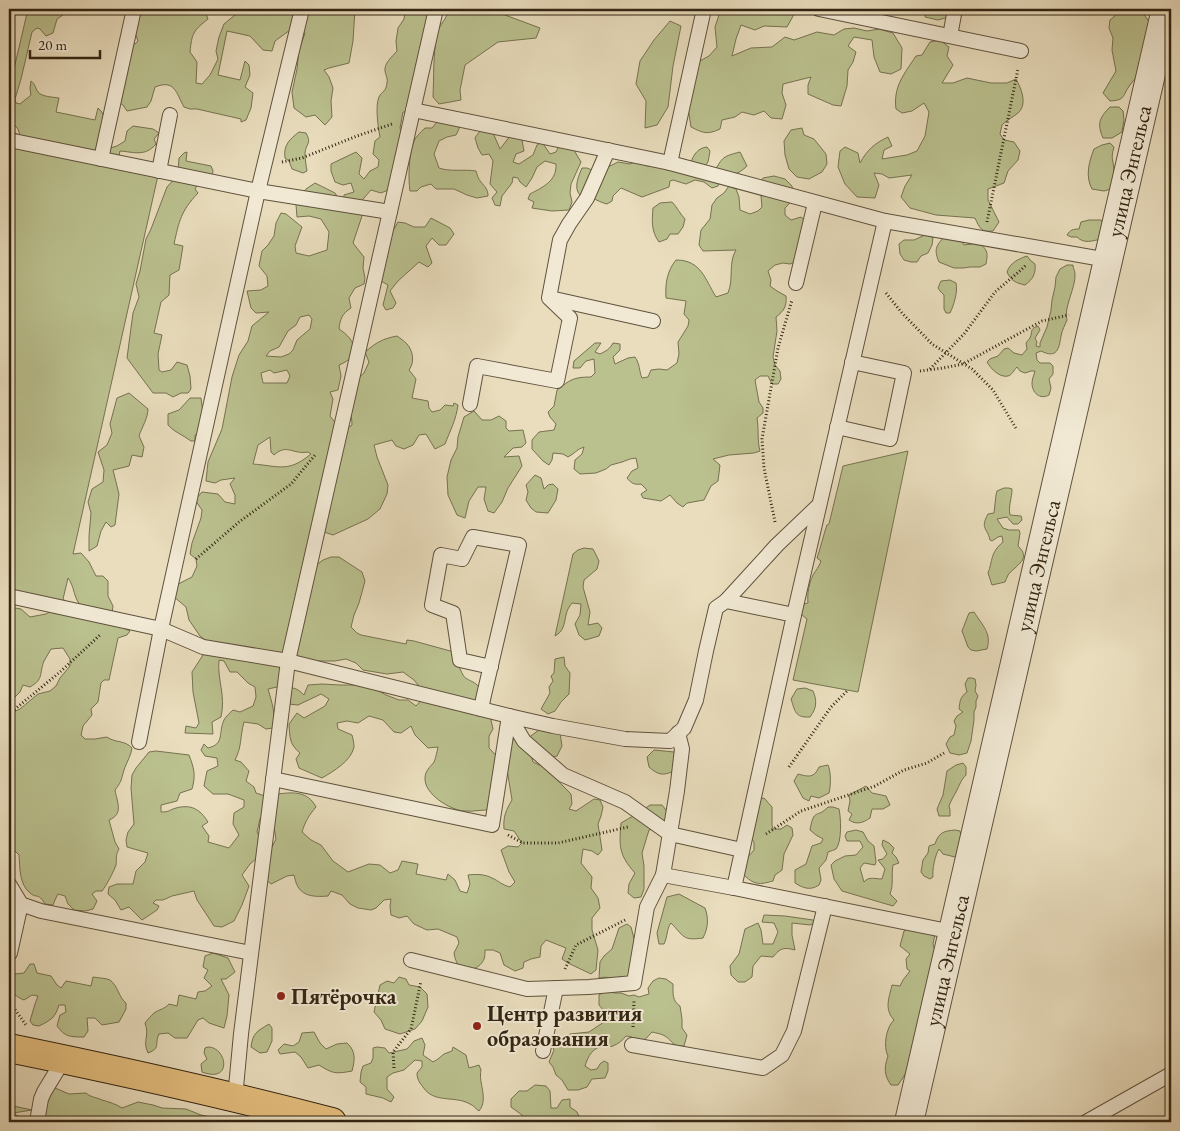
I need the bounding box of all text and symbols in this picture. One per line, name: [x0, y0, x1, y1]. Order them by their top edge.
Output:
scale bar: [30, 28, 100, 60]
text: 20 m: [38, 35, 67, 54]
street label: улица Энгельса: [1099, 102, 1158, 240]
street label: улица Энгельса: [1008, 496, 1067, 635]
street label: улица Энгельса: [917, 891, 976, 1029]
place label: Пятёрочка: [291, 982, 397, 1011]
marker: Пятёрочка: [275, 990, 287, 1002]
place label: Центр развития образования: [487, 999, 643, 1053]
marker: Центр развития образования: [471, 1020, 483, 1032]

